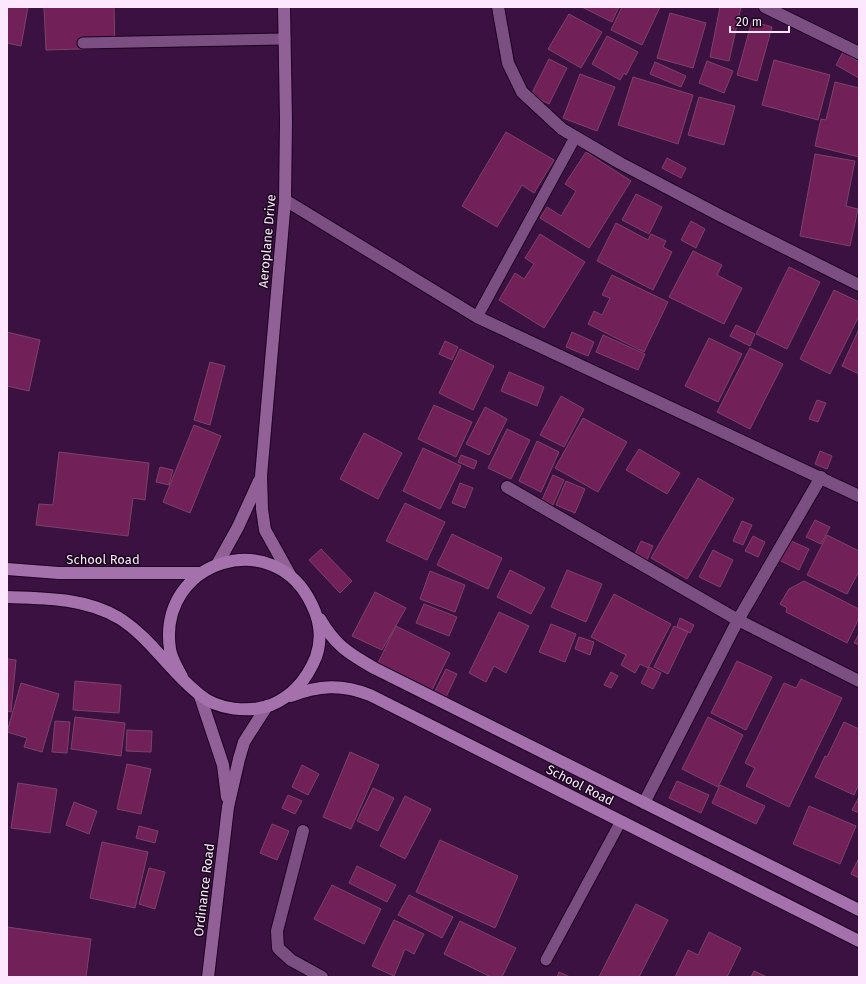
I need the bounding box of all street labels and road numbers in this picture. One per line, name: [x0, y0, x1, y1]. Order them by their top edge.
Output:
street label: Aeroplane Drive: [255, 194, 279, 288]
street label: School Road: [66, 552, 140, 567]
street label: School Road: [544, 762, 616, 808]
street label: Ordinance Road: [191, 843, 217, 937]

